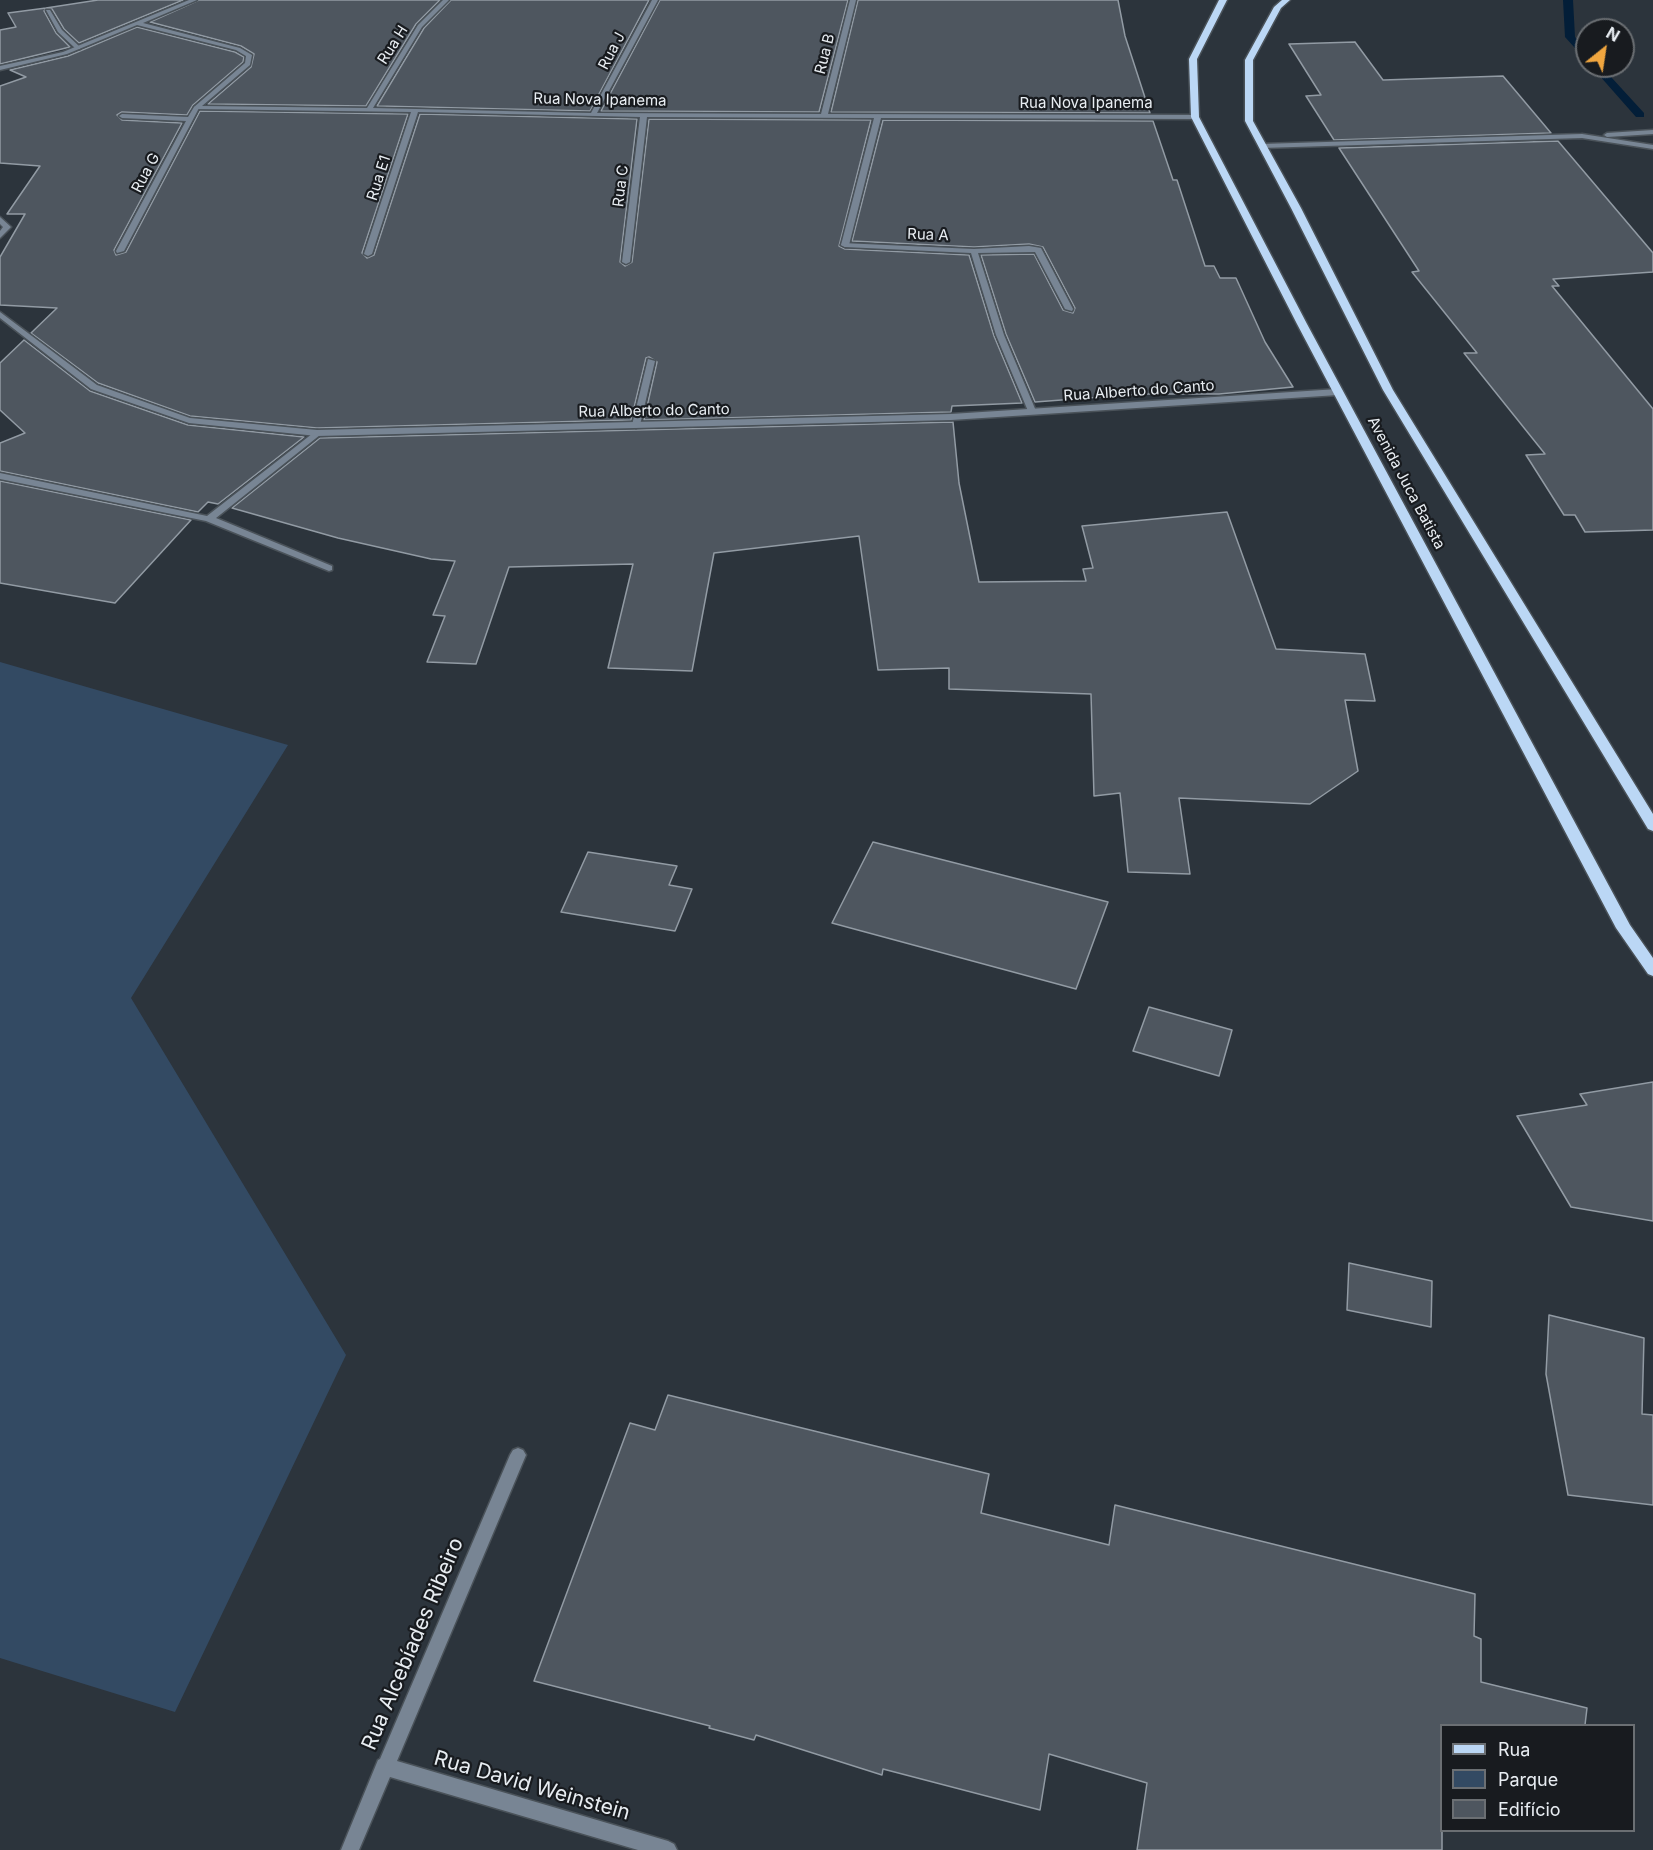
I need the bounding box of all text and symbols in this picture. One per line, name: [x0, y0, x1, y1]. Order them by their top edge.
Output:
north arrow: [1575, 18, 1635, 78]
street label: Rua H: [374, 22, 412, 68]
text: N: [1603, 22, 1623, 46]
street label: Rua J: [595, 29, 629, 73]
street label: Rua B: [811, 32, 839, 76]
street label: Rua Nova Ipanema: [533, 90, 667, 110]
street label: Rua Nova Ipanema: [1019, 94, 1153, 112]
street label: Rua G: [128, 150, 164, 196]
street label: Rua E1: [363, 153, 395, 203]
street label: Rua C: [610, 164, 632, 208]
street label: Rua A: [907, 225, 949, 245]
street label: Rua Alberto do Canto: [1063, 377, 1215, 405]
street label: Rua Alberto do Canto: [578, 401, 730, 421]
street label: Avenida Juca Batista: [1363, 414, 1449, 552]
street label: Rua Alcebíades Ribeiro: [357, 1534, 469, 1754]
legend: [1440, 1724, 1635, 1832]
text: Rua: [1498, 1739, 1530, 1760]
street label: Rua David Weinstein: [431, 1746, 633, 1826]
text: Parque: [1498, 1769, 1558, 1790]
text: Edifício: [1498, 1799, 1561, 1820]

